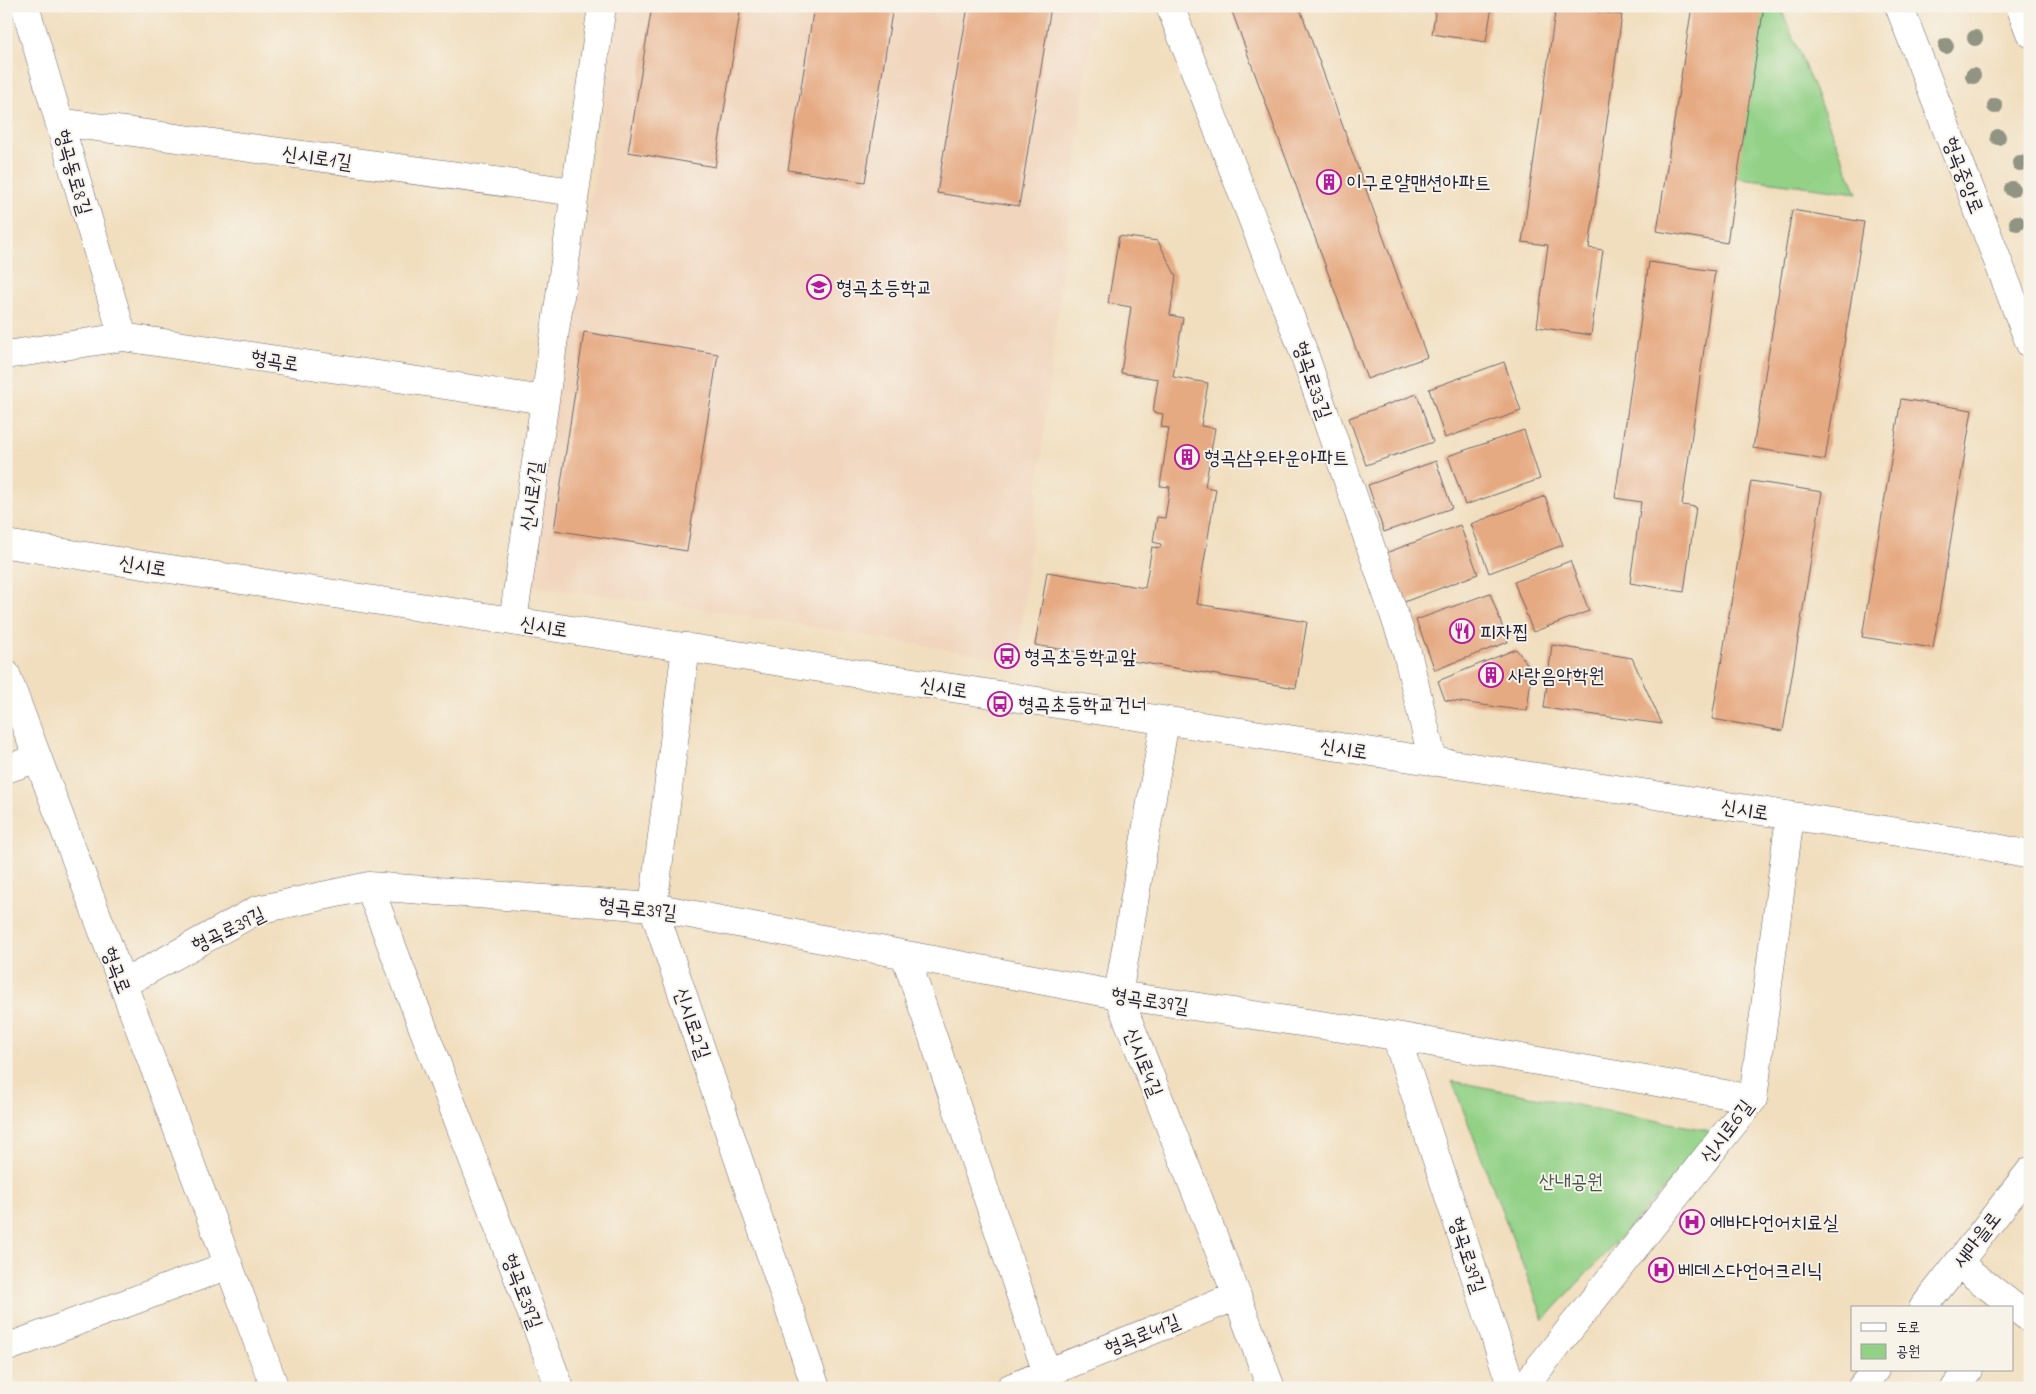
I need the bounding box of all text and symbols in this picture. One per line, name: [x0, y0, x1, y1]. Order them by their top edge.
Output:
street label: 형곡동로8길: [46, 126, 98, 219]
street label: 형곡중앙로: [1934, 133, 1990, 219]
street label: 신시로1길: [280, 140, 354, 179]
building icon: 이구로얄맨션아파트: [1316, 169, 1342, 195]
place label: 이구로얄맨션아파트: [1346, 170, 1491, 199]
school or university icon: 형곡초등학교: [806, 274, 832, 300]
place label: 형곡초등학교: [836, 275, 933, 304]
street label: 형곡로33길: [1284, 338, 1338, 424]
street label: 형곡로: [248, 344, 301, 381]
building icon: 형곡삼우타운아파트: [1174, 444, 1200, 470]
place label: 형곡삼우타운아파트: [1204, 445, 1349, 474]
street label: 신시로1길: [514, 459, 553, 533]
street label: 신시로: [116, 549, 169, 586]
street label: 신시로: [517, 610, 570, 647]
restaurant icon: 피자찝: [1449, 618, 1475, 644]
place label: 피자찝: [1480, 619, 1528, 648]
bus stop icon: 형곡초등학교앞: [994, 643, 1020, 669]
place label: 형곡초등학교앞: [1024, 644, 1137, 673]
building icon: 사랑음악학원: [1478, 662, 1504, 688]
place label: 사랑음악학원: [1508, 663, 1605, 692]
street label: 신시로: [917, 671, 970, 708]
bus stop icon: 형곡초등학교건너: [987, 691, 1013, 717]
place label: 형곡초등학교건너: [1018, 692, 1147, 721]
street label: 신시로: [1317, 732, 1370, 769]
street label: 신시로: [1718, 793, 1771, 830]
street label: 형곡로39길: [597, 892, 678, 929]
street label: 형곡로39길: [187, 901, 271, 962]
street label: 형곡로: [92, 943, 137, 999]
street label: 형곡로39길: [1108, 982, 1191, 1023]
street label: 신시로2길: [665, 984, 716, 1064]
street label: 신시로4길: [1115, 1024, 1169, 1102]
street label: 신시로6길: [1694, 1095, 1762, 1170]
park label: 산내공원: [1539, 1169, 1603, 1198]
street label: 새마을로: [1947, 1206, 2009, 1275]
hospital icon: 에바다언어치료실: [1679, 1209, 1705, 1235]
place label: 에바다언어치료실: [1710, 1210, 1839, 1239]
street label: 형곡로39길: [1440, 1214, 1492, 1298]
street label: 형곡로39길: [493, 1250, 548, 1334]
hospital icon: 베데스다언어크리닉: [1648, 1257, 1674, 1283]
place label: 베데스다언어크리닉: [1678, 1258, 1823, 1287]
legend: [1851, 1306, 2014, 1372]
street label: 형곡로41길: [1101, 1308, 1185, 1365]
text: 도로: [1896, 1317, 1920, 1339]
text: 공원: [1896, 1341, 1920, 1363]

